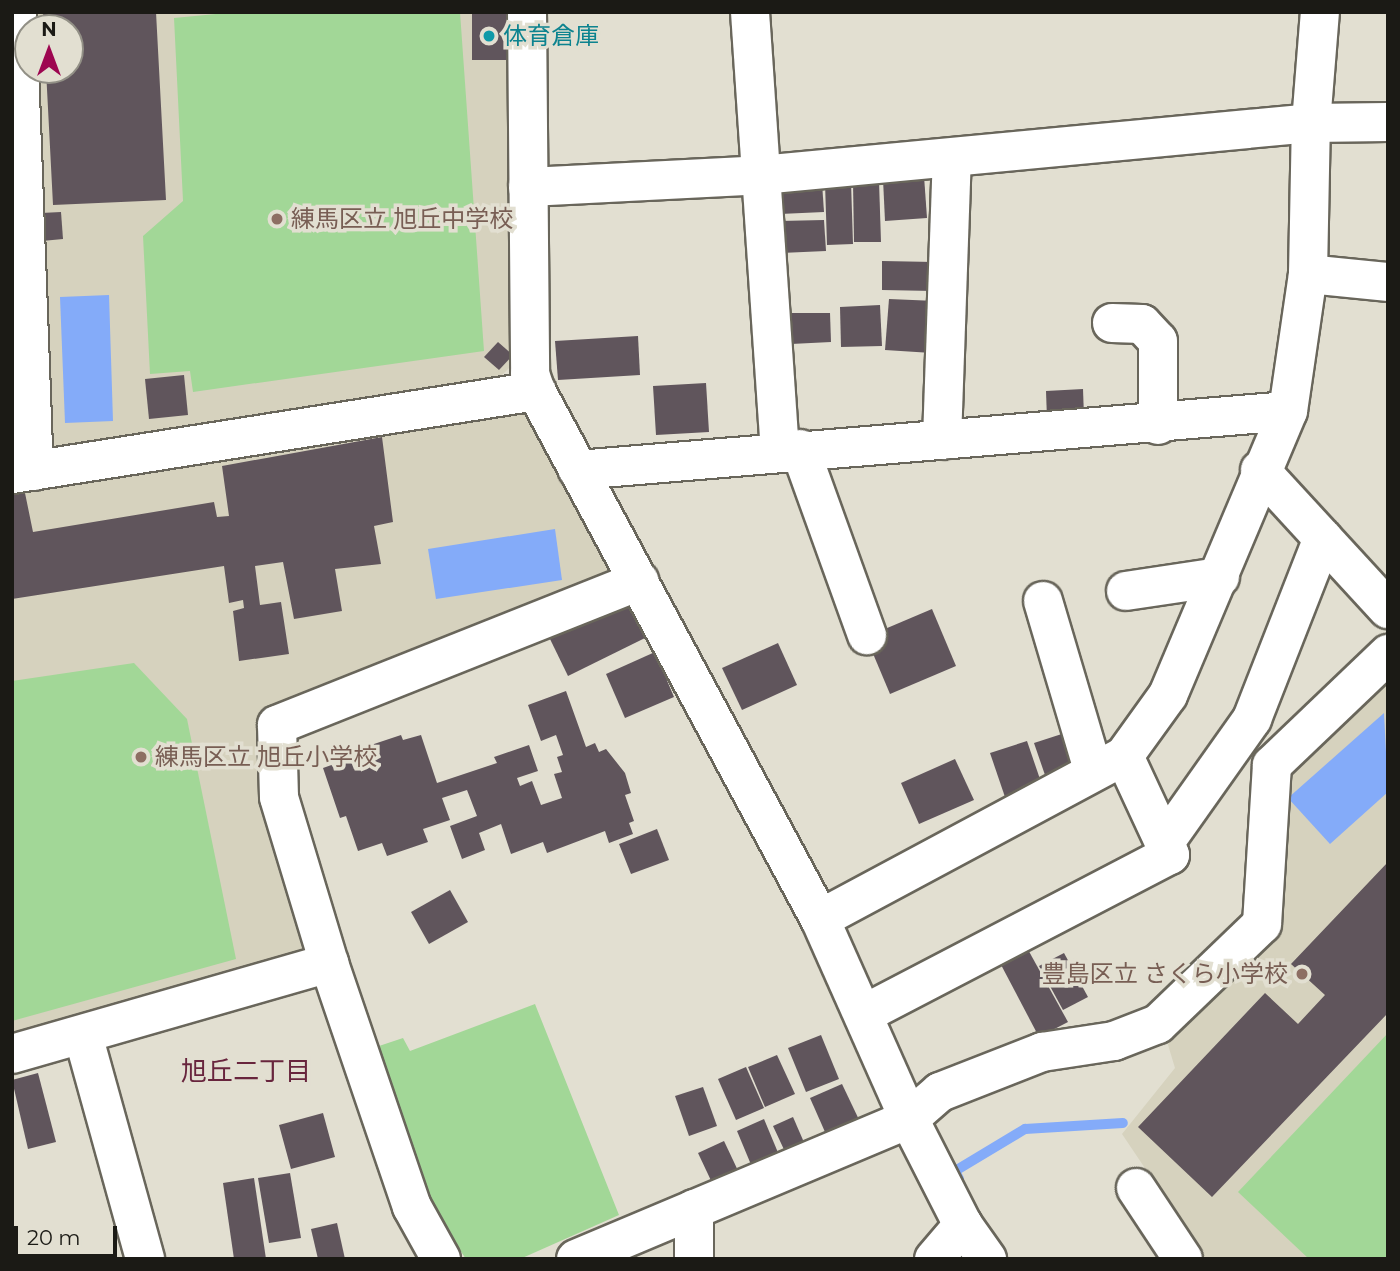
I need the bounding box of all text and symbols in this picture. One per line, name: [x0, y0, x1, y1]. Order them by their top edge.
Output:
north arrow: [14, 14, 84, 84]
text: N: [41, 18, 57, 41]
place label: 体育倉庫: [503, 22, 599, 50]
marker: 体育倉庫: [481, 28, 497, 44]
place label: 練馬区立 旭丘中学校: [291, 205, 513, 233]
marker: 練馬区立 旭丘中学校: [269, 211, 285, 227]
place label: 練馬区立 旭丘小学校: [155, 743, 377, 771]
marker: 練馬区立 旭丘小学校: [133, 749, 149, 765]
place label: 豊島区立 さくら小学校: [1042, 960, 1288, 988]
marker: 豊島区立 さくら小学校: [1294, 966, 1310, 982]
district label: 旭丘二丁目: [181, 1056, 311, 1088]
scale bar: [18, 1212, 121, 1256]
text: 20 m: [27, 1225, 81, 1250]

